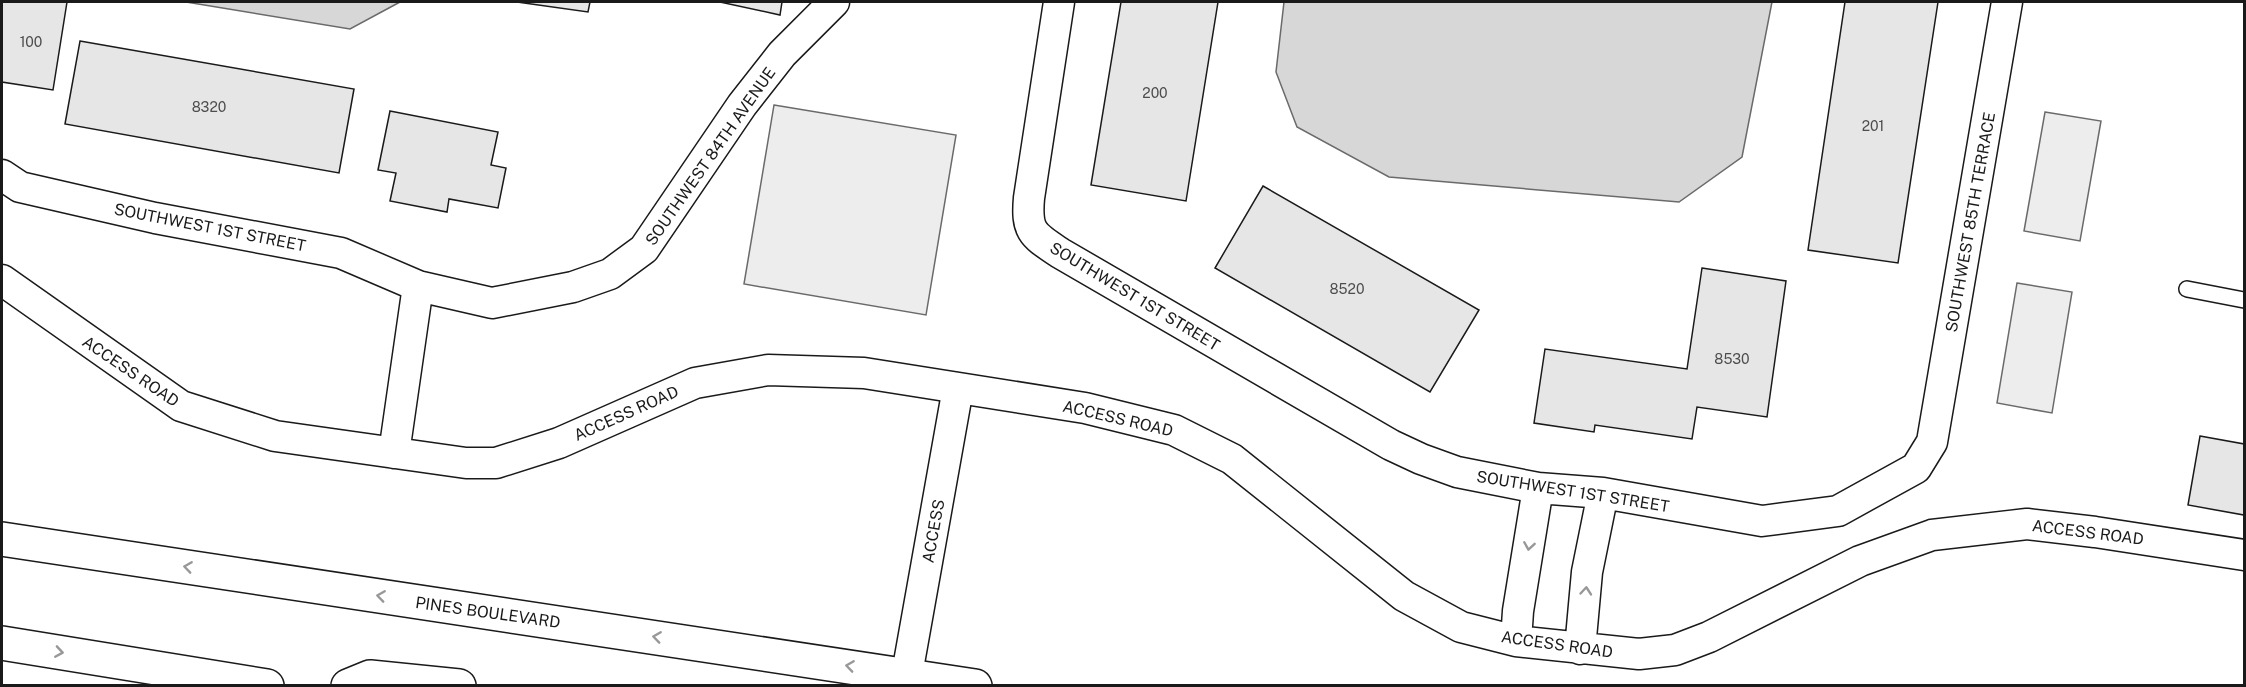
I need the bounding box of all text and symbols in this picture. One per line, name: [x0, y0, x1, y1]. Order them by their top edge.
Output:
house number: 100: [20, 34, 42, 50]
street label: SOUTHWEST 84TH AVENUE: [641, 63, 779, 249]
house number: 200: [1142, 85, 1168, 101]
house number: 8320: [192, 99, 226, 115]
street label: SOUTHWEST 85TH TERRACE: [1942, 110, 1999, 334]
house number: 201: [1862, 118, 1884, 134]
street label: SOUTHWEST 1ST STREET: [112, 200, 308, 256]
street label: SOUTHWEST 1ST STREET: [1046, 238, 1224, 355]
house number: 8520: [1330, 281, 1364, 297]
street label: ACCESS ROAD: [79, 332, 183, 411]
house number: 8530: [1714, 351, 1750, 367]
street label: ACCESS ROAD: [571, 382, 681, 445]
street label: ACCESS ROAD: [1061, 397, 1175, 440]
street label: SOUTHWEST 1ST STREET: [1475, 467, 1671, 516]
street label: ACCESS: [919, 498, 948, 564]
street label: ACCESS ROAD: [2031, 516, 2145, 549]
one-way arrow: [1523, 541, 1536, 551]
one-way arrow: [183, 561, 192, 573]
one-way arrow: [1579, 586, 1592, 596]
one-way arrow: [376, 590, 385, 602]
street label: PINES BOULEVARD: [414, 593, 562, 632]
street label: ACCESS ROAD: [1500, 627, 1614, 662]
one-way arrow: [652, 631, 661, 643]
one-way arrow: [54, 645, 64, 658]
one-way arrow: [845, 660, 854, 672]

